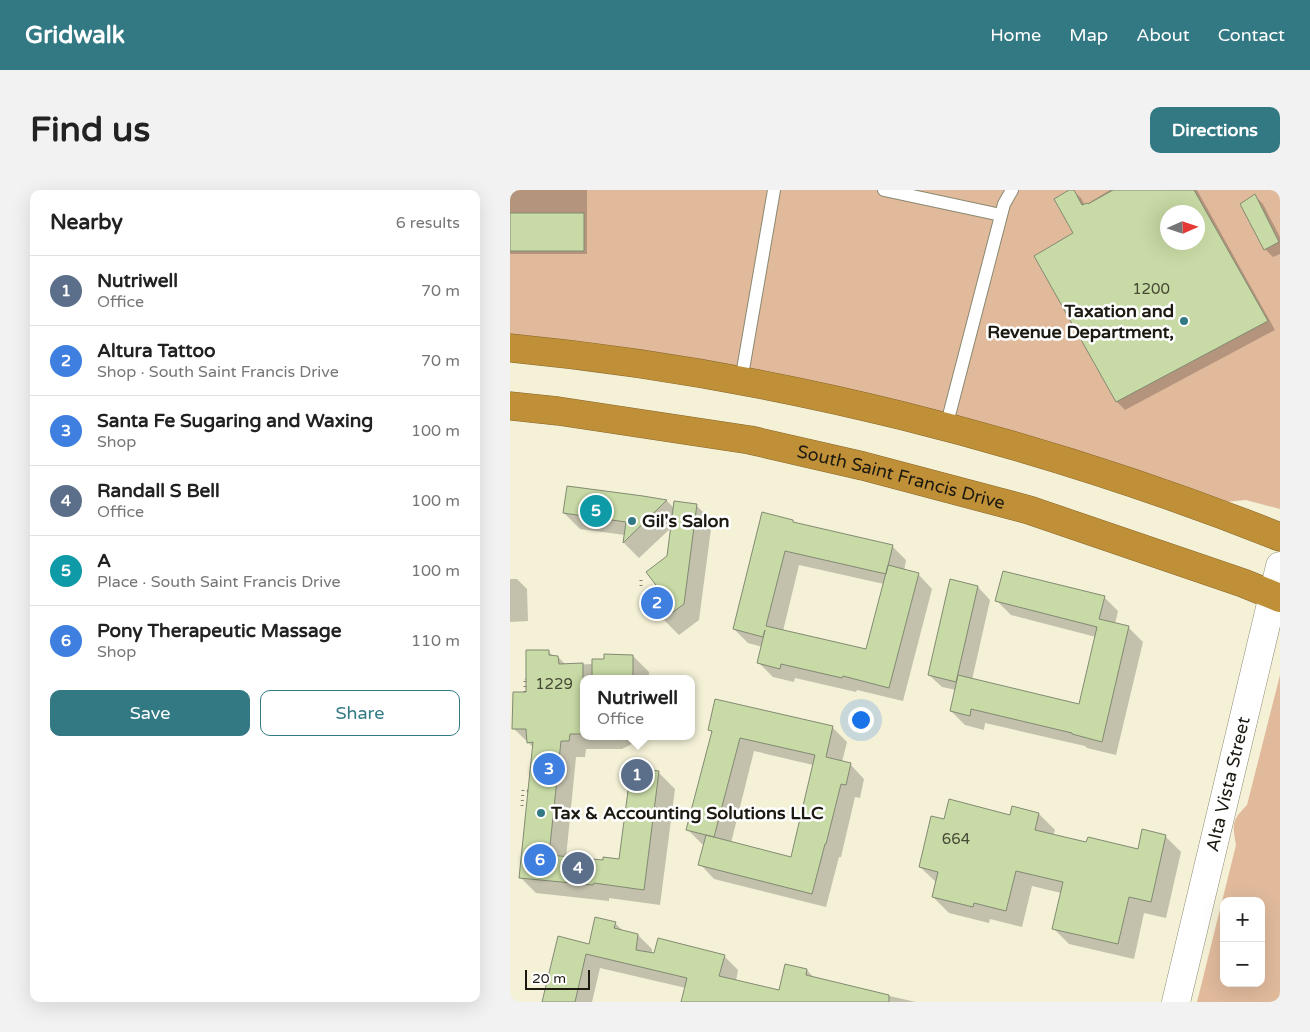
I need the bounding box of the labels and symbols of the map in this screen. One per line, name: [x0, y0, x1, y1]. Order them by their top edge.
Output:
north arrow: [1160, 205, 1205, 250]
house number: 1200: [1132, 280, 1170, 298]
place label: Taxation and Revenue Department,: [987, 300, 1174, 343]
marker: Taxation and Revenue Department,: [1178, 315, 1190, 327]
street label: South Saint Francis Drive: [795, 440, 1007, 514]
pin: 5: [580, 492, 612, 530]
place label: Gil's Salon: [642, 510, 730, 532]
marker: Gil's Salon: [626, 515, 638, 527]
pin: 2: [641, 584, 673, 622]
house number: 1229: [535, 675, 573, 693]
your location: [848, 707, 874, 733]
street label: Alta Vista Street: [1201, 714, 1255, 854]
pin: 3: [533, 750, 565, 788]
pin: 1: [621, 756, 653, 794]
place label: Tax & Accounting Solutions LLC: [550, 802, 824, 824]
marker: Tax & Accounting Solutions LLC: [535, 807, 547, 819]
house number: 664: [942, 830, 970, 848]
pin: 6: [524, 841, 556, 879]
pin: 4: [562, 849, 594, 887]
scale bar: [525, 967, 590, 990]

